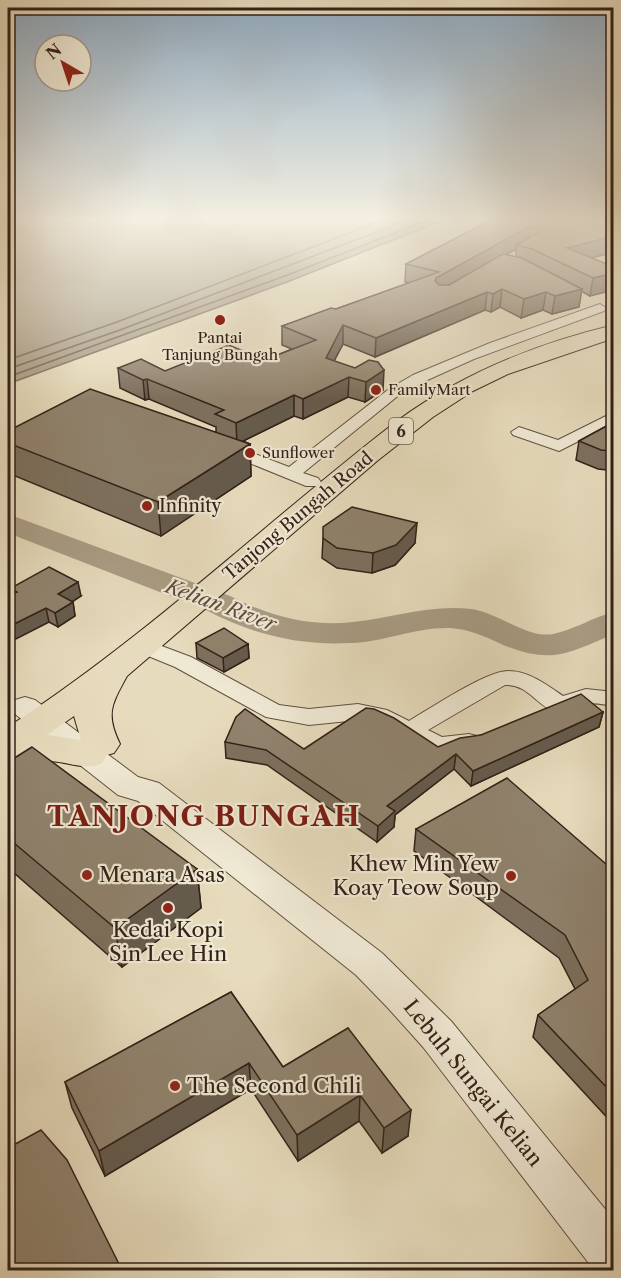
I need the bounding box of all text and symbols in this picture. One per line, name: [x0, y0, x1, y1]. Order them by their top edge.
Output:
north arrow: [33, 33, 93, 93]
text: N: [42, 39, 65, 63]
marker: Pantai Tanjung Bungah: [213, 313, 227, 327]
place label: Pantai Tanjung Bungah: [162, 328, 279, 364]
place label: FamilyMart: [388, 380, 471, 399]
marker: FamilyMart: [369, 383, 383, 397]
road number: 6: [389, 418, 413, 444]
place label: Sunflower: [262, 443, 335, 462]
marker: Sunflower: [243, 446, 257, 460]
street label: Tanjong Bungah Road: [219, 447, 377, 585]
place label: Infinity: [159, 495, 223, 517]
marker: Infinity: [140, 499, 154, 513]
water label: Kelian River: [161, 573, 281, 637]
district label: TANJONG BUNGAH: [47, 799, 361, 833]
place label: Khew Min Yew Koay Teow Soup: [332, 851, 500, 900]
place label: Menara Asas: [99, 862, 225, 887]
marker: Menara Asas: [80, 868, 94, 882]
marker: Khew Min Yew Koay Teow Soup: [504, 869, 518, 883]
marker: Kedai Kopi Sin Lee Hin: [161, 901, 175, 915]
place label: Kedai Kopi Sin Lee Hin: [109, 917, 227, 966]
street label: Lebuh Sungai Kelian: [399, 994, 548, 1171]
place label: The Second Chili: [187, 1073, 361, 1098]
marker: The Second Chili: [168, 1079, 182, 1093]

